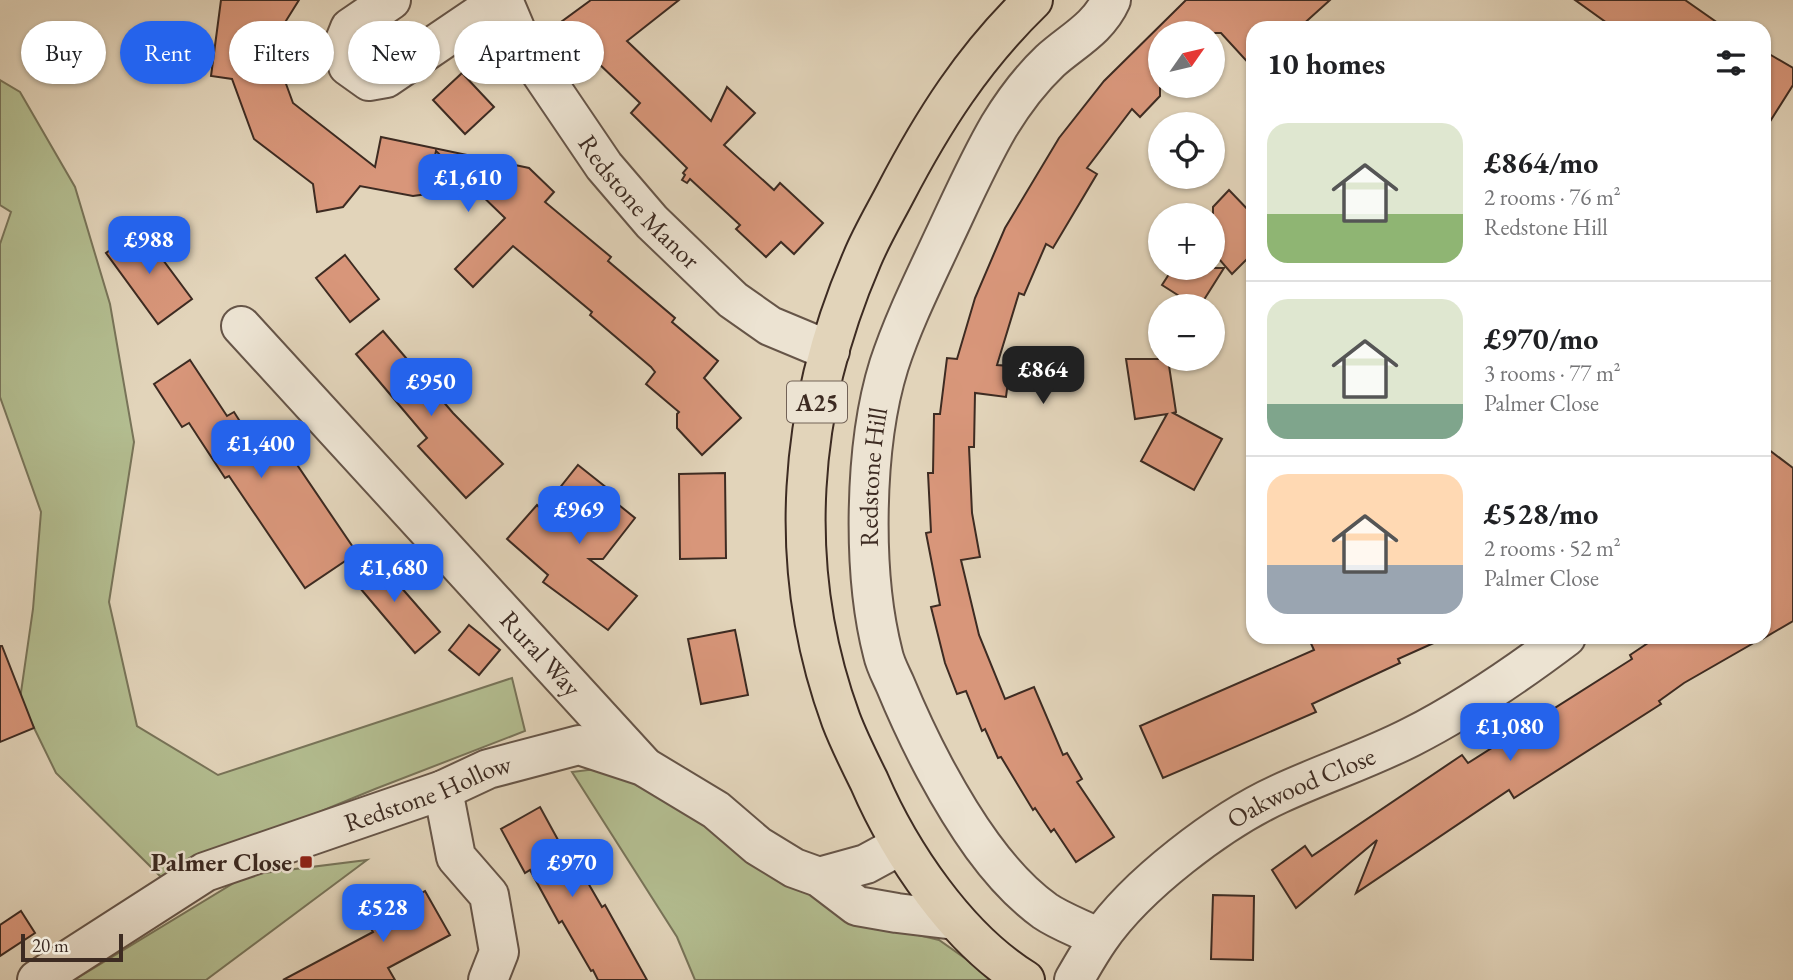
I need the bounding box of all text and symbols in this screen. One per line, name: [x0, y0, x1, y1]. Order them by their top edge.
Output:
chip: Buy: [21, 21, 106, 84]
chip: Rent: [120, 21, 215, 84]
chip: Filters: [229, 21, 334, 84]
chip: New: [348, 21, 440, 84]
chip: Apartment: [454, 21, 604, 84]
north arrow: [1148, 21, 1225, 98]
map controls: [1148, 21, 1225, 371]
text: 10 homes: [1267, 44, 1385, 83]
icon: filters: [1712, 44, 1750, 82]
button: locate: [1148, 112, 1225, 189]
street label: Redstone Manor: [571, 128, 708, 276]
text: £864/mo: [1484, 143, 1598, 182]
icon: home: [1323, 151, 1407, 235]
pin: £1,610: [411, 154, 525, 214]
text: £1,610: [434, 162, 502, 192]
text: 2 rooms · 76 m²: [1484, 182, 1621, 212]
button: +: [1148, 203, 1225, 280]
text: Redstone Hill: [1484, 212, 1608, 242]
pin: £988: [108, 216, 190, 276]
text: £988: [124, 224, 174, 254]
button: −: [1148, 294, 1225, 371]
text: £970/mo: [1484, 319, 1598, 358]
icon: home: [1323, 327, 1407, 411]
pin: £864: [1002, 346, 1084, 406]
text: £864: [1018, 354, 1068, 384]
pin: £950: [390, 358, 472, 418]
text: 3 rooms · 77 m²: [1484, 358, 1621, 388]
text: £950: [406, 366, 456, 396]
road number: A25: [787, 382, 847, 422]
text: Palmer Close: [1484, 388, 1599, 418]
street label: Redstone Hill: [852, 404, 895, 547]
pin: £1,400: [204, 420, 318, 480]
text: £1,400: [227, 428, 295, 458]
pin: £969: [538, 486, 620, 546]
text: £969: [554, 494, 604, 524]
text: £528/mo: [1484, 494, 1598, 533]
icon: home: [1323, 502, 1407, 586]
text: 2 rooms · 52 m²: [1484, 533, 1621, 563]
pin: £1,680: [337, 544, 451, 604]
text: £1,680: [360, 552, 428, 582]
text: Palmer Close: [1484, 563, 1599, 593]
street label: Rural Way: [493, 603, 589, 704]
pin: £1,080: [1453, 704, 1567, 763]
text: £1,080: [1476, 711, 1544, 741]
street label: Oakwood Close: [1220, 739, 1380, 836]
street label: Redstone Hollow: [339, 747, 515, 840]
pin: £970: [531, 839, 613, 899]
place label: Palmer Close: [151, 845, 292, 879]
text: £970: [547, 847, 597, 877]
marker: Palmer Close: [298, 854, 314, 870]
pin: £528: [342, 884, 424, 944]
text: £528: [358, 892, 408, 922]
scale bar: [21, 931, 122, 963]
text: 20 m: [32, 933, 69, 958]

